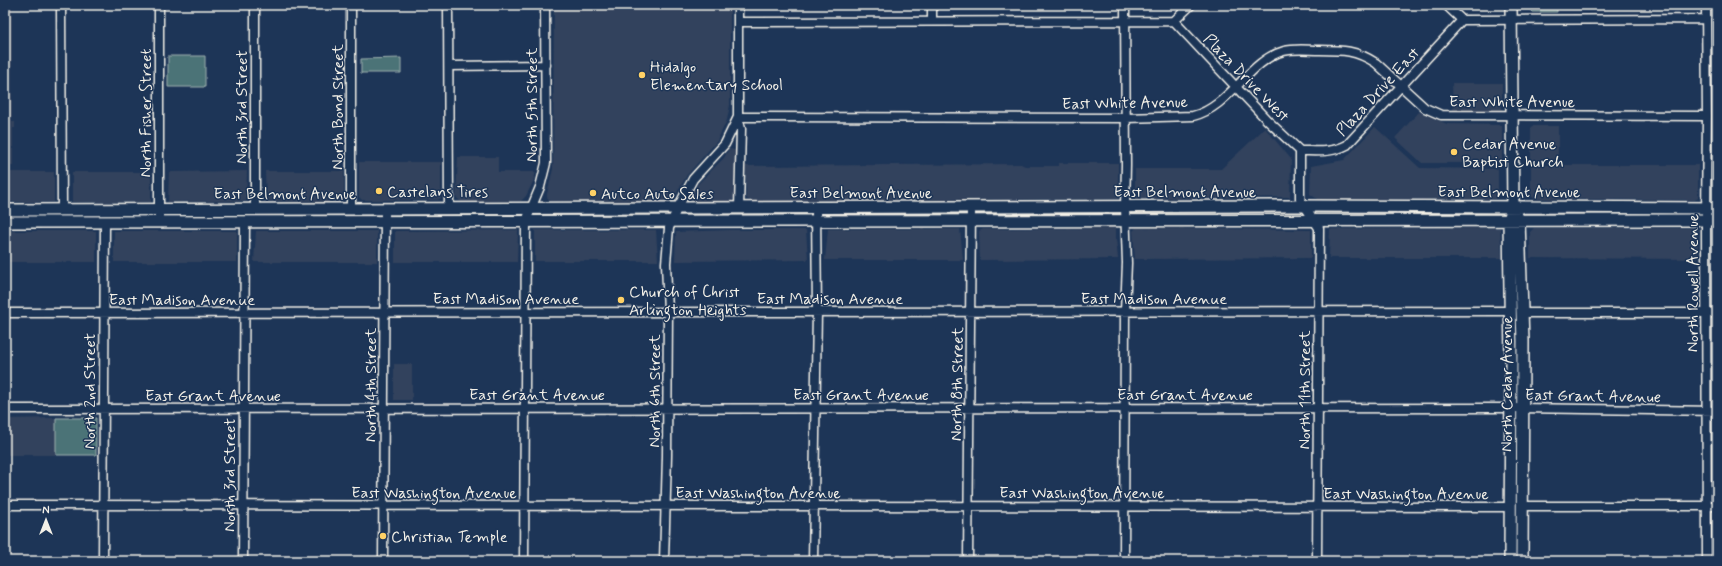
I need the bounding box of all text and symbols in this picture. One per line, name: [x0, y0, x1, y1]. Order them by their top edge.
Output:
street label: Plaza Drive West: [1198, 29, 1293, 127]
street label: North Bond Street: [328, 43, 349, 170]
street label: Plaza Drive East: [1331, 43, 1425, 141]
street label: North 5th Street: [522, 47, 543, 162]
street label: North Fisher Street: [136, 49, 157, 177]
street label: North 3rd Street: [232, 50, 253, 164]
place label: Hidalgo Elementary School: [650, 57, 783, 96]
marker: Hidalgo Elementary School: [637, 70, 647, 80]
street label: East White Avenue: [1062, 92, 1189, 115]
street label: East White Avenue: [1449, 92, 1575, 113]
place label: Cedar Avenue Baptist Church: [1462, 134, 1564, 173]
marker: Cedar Avenue Baptist Church: [1449, 147, 1459, 157]
place label: Castelans Tires: [387, 182, 488, 203]
street label: East Belmont Avenue: [1114, 182, 1257, 203]
street label: East Belmont Avenue: [1438, 182, 1581, 203]
street label: East Belmont Avenue: [790, 183, 933, 204]
street label: East Belmont Avenue: [214, 184, 357, 205]
place label: Autco Auto Sales: [601, 184, 714, 205]
marker: Castelans Tires: [374, 186, 384, 196]
marker: Autco Auto Sales: [588, 188, 598, 198]
street label: North Rowell Avenue: [1683, 213, 1704, 352]
place label: Church of Christ Arlington Heights: [629, 282, 747, 322]
street label: East Madison Avenue: [433, 289, 579, 310]
street label: East Madison Avenue: [757, 289, 903, 310]
street label: East Madison Avenue: [1081, 289, 1227, 310]
street label: East Madison Avenue: [109, 290, 255, 311]
marker: Church of Christ Arlington Heights: [616, 295, 626, 305]
street label: North Cedar Avenue: [1497, 316, 1518, 452]
street label: North 8th Street: [946, 326, 969, 441]
street label: North 4th Street: [361, 327, 382, 442]
street label: North 11th Street: [1295, 330, 1316, 450]
street label: North 2nd Street: [80, 332, 101, 449]
street label: North 6th Street: [645, 334, 666, 448]
street label: East Grant Avenue: [469, 385, 605, 406]
street label: East Grant Avenue: [793, 385, 929, 406]
street label: East Grant Avenue: [1117, 385, 1253, 406]
street label: East Grant Avenue: [1525, 385, 1661, 408]
street label: East Grant Avenue: [145, 386, 281, 407]
street label: North 3rd Street: [220, 418, 241, 532]
street label: East Washington Avenue: [351, 483, 517, 505]
street label: East Washington Avenue: [675, 483, 841, 505]
street label: East Washington Avenue: [999, 483, 1165, 505]
street label: East Washington Avenue: [1323, 484, 1489, 506]
north arrow: [26, 500, 66, 540]
text: N: [42, 504, 50, 518]
place label: Christian Temple: [391, 527, 508, 548]
marker: Christian Temple: [378, 531, 388, 541]

